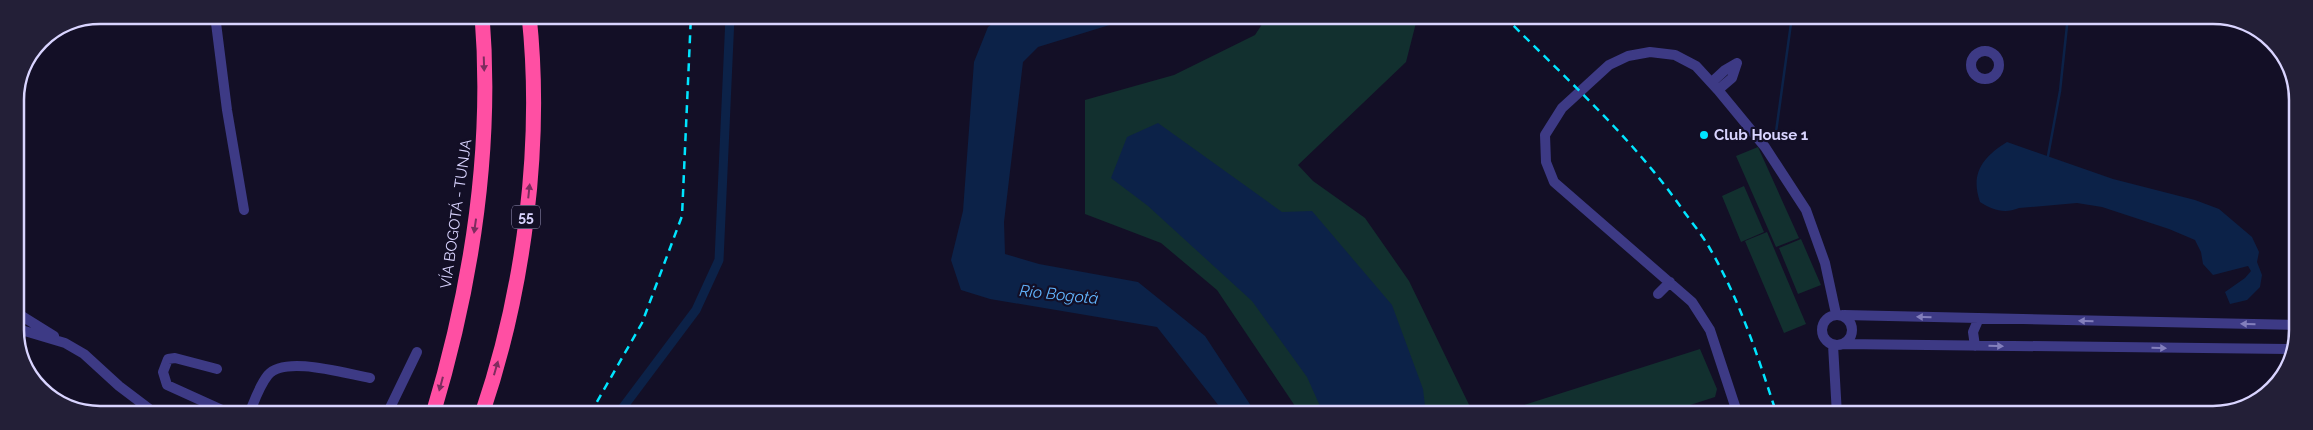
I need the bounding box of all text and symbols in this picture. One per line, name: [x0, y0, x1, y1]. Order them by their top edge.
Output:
one-way arrow: [481, 56, 489, 72]
place label: Club House 1: [1714, 126, 1809, 144]
marker: Club House 1: [1698, 129, 1710, 141]
street label: VÍA BOGOTÁ - TUNJA: [437, 138, 475, 290]
one-way arrow: [525, 183, 533, 199]
road number: 55: [512, 206, 540, 228]
one-way arrow: [471, 218, 479, 234]
water label: Río Bogotá: [1019, 281, 1100, 308]
one-way arrow: [1915, 313, 1931, 321]
one-way arrow: [2078, 316, 2094, 324]
one-way arrow: [2240, 320, 2256, 328]
one-way arrow: [1988, 342, 2004, 350]
one-way arrow: [2151, 344, 2167, 352]
one-way arrow: [493, 360, 501, 375]
one-way arrow: [437, 377, 445, 392]

